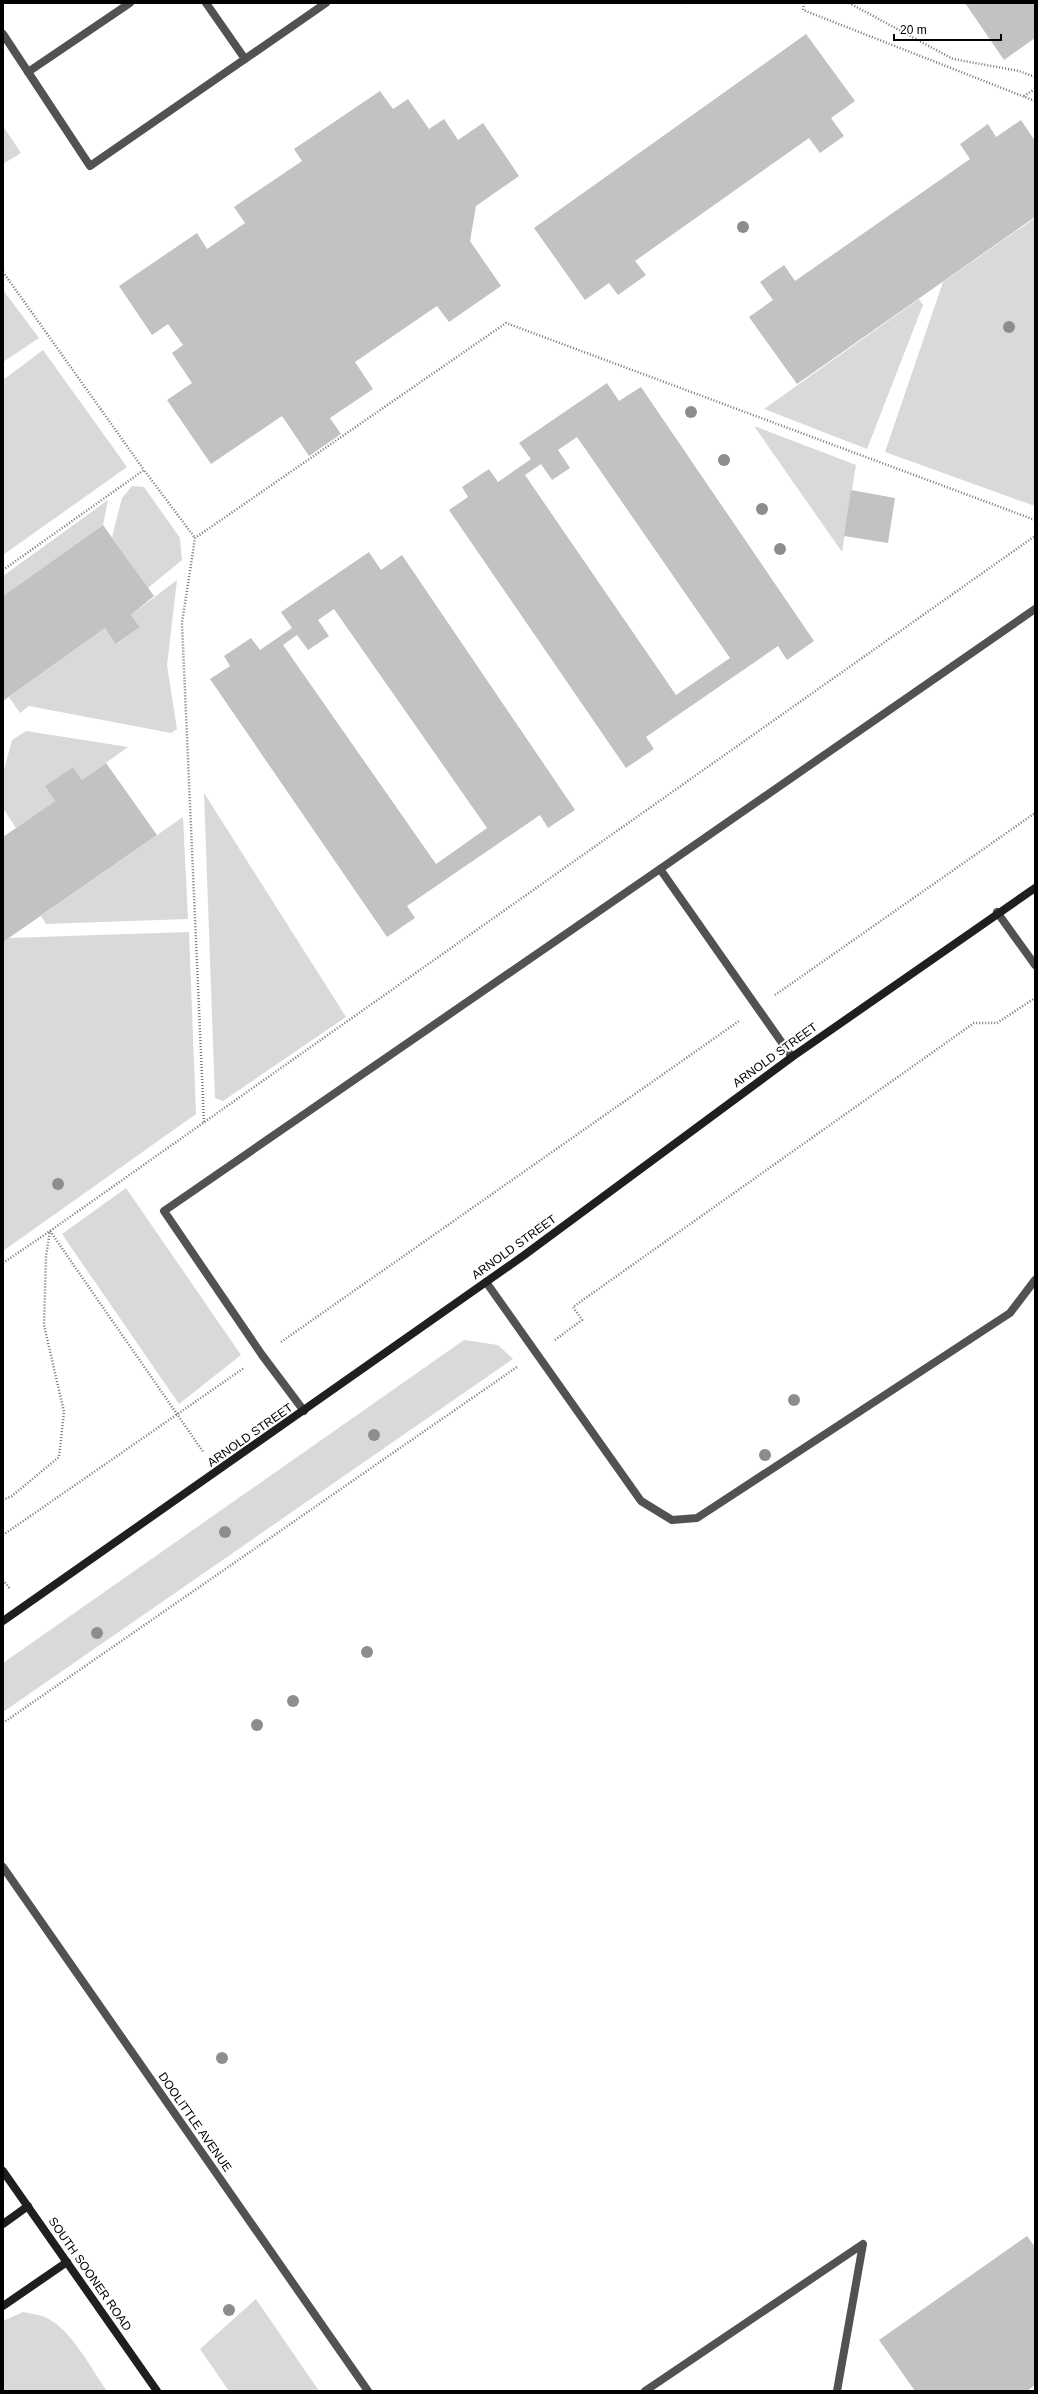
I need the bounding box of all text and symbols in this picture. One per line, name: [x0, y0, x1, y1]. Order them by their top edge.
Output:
scale bar: [894, 16, 1001, 42]
text: 20 m: [900, 23, 927, 37]
street label: ARNOLD STREET: [730, 1019, 820, 1090]
street label: ARNOLD STREET: [469, 1211, 559, 1282]
street label: ARNOLD STREET: [205, 1400, 296, 1470]
street label: DOOLITTLE AVENUE: [155, 2070, 235, 2174]
street label: SOUTH SOONER ROAD: [45, 2215, 135, 2334]

